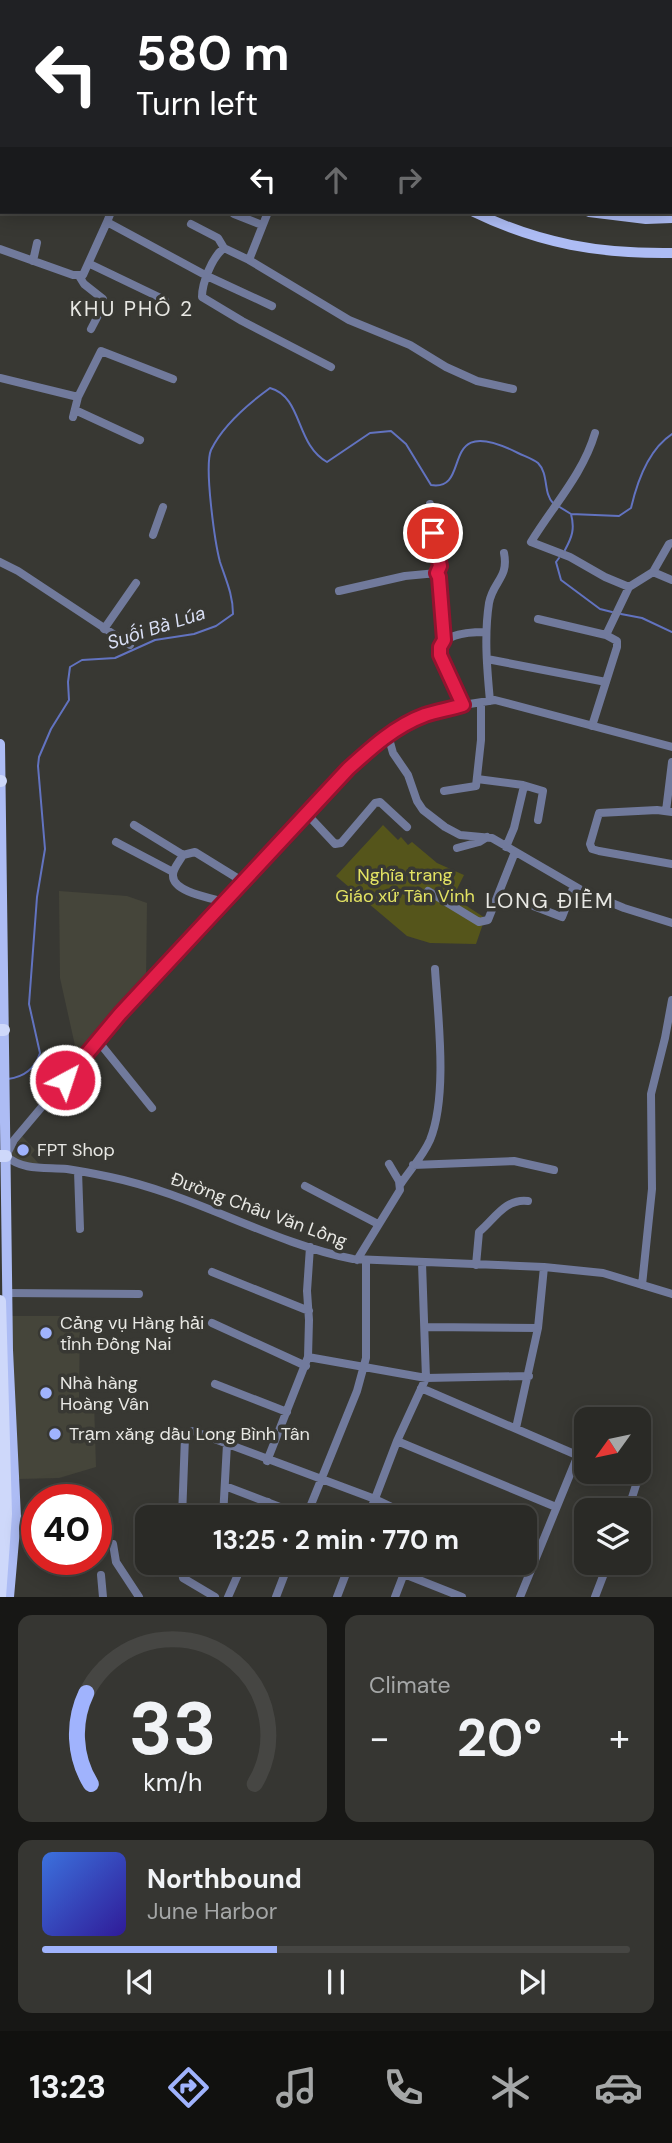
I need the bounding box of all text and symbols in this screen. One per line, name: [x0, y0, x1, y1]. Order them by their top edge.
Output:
text: 580 m: [136, 21, 290, 85]
icon: left: [21, 28, 112, 119]
text: Turn left: [136, 83, 258, 125]
icon: left: [244, 161, 282, 199]
icon: ahead: [317, 161, 355, 199]
icon: right: [390, 161, 428, 199]
district label: KHU PHỐ 2: [70, 295, 194, 323]
pin: [403, 503, 463, 563]
icon: arrive: [414, 514, 452, 552]
water label: Suối Bà Lúa: [104, 600, 209, 655]
park label: Nghĩa trang Giáo xứ Tân Vinh: [335, 863, 475, 908]
district label: LONG ĐIỀM: [485, 887, 615, 915]
position arrow: [28, 1043, 102, 1117]
place label: FPT Shop: [37, 1138, 115, 1162]
marker: FPT Shop: [15, 1142, 31, 1158]
street label: Đường Châu Văn Lồng: [167, 1167, 351, 1253]
place label: Cảng vụ Hàng hải tỉnh Đồng Nai: [60, 1311, 204, 1356]
marker: Cảng vụ Hàng hải tỉnh Đồng Nai: [38, 1325, 54, 1341]
place label: Nhà hàng Hoàng Vân: [60, 1371, 149, 1416]
marker: Nhà hàng Hoàng Vân: [38, 1385, 54, 1401]
north arrow: [574, 1407, 651, 1484]
map controls: [574, 1407, 651, 1575]
place label: Trạm xăng dầu Long Bình Tân: [69, 1422, 310, 1446]
marker: Trạm xăng dầu Long Bình Tân: [47, 1426, 63, 1442]
speed limit sign: 40: [21, 1484, 112, 1575]
button: layers: [574, 1498, 651, 1575]
text: 13:25 · 2 min · 770 m: [213, 1523, 459, 1557]
text: Climate: [369, 1670, 451, 1700]
text: 33: [129, 1683, 216, 1778]
text: 20°: [457, 1704, 542, 1772]
text: −: [369, 1713, 390, 1763]
text: +: [609, 1713, 630, 1763]
text: km/h: [143, 1766, 202, 1799]
text: Northbound: [147, 1862, 302, 1896]
text: June Harbor: [147, 1896, 277, 1926]
icon: previous: [121, 1963, 159, 2001]
icon: pause: [317, 1963, 355, 2001]
icon: next: [513, 1963, 551, 2001]
icon: directions: [164, 2063, 213, 2112]
icon: music: [272, 2063, 321, 2112]
icon: phone: [379, 2063, 428, 2112]
icon: climate: [486, 2063, 535, 2112]
icon: car: [594, 2063, 643, 2112]
text: 13:23: [29, 2066, 106, 2108]

